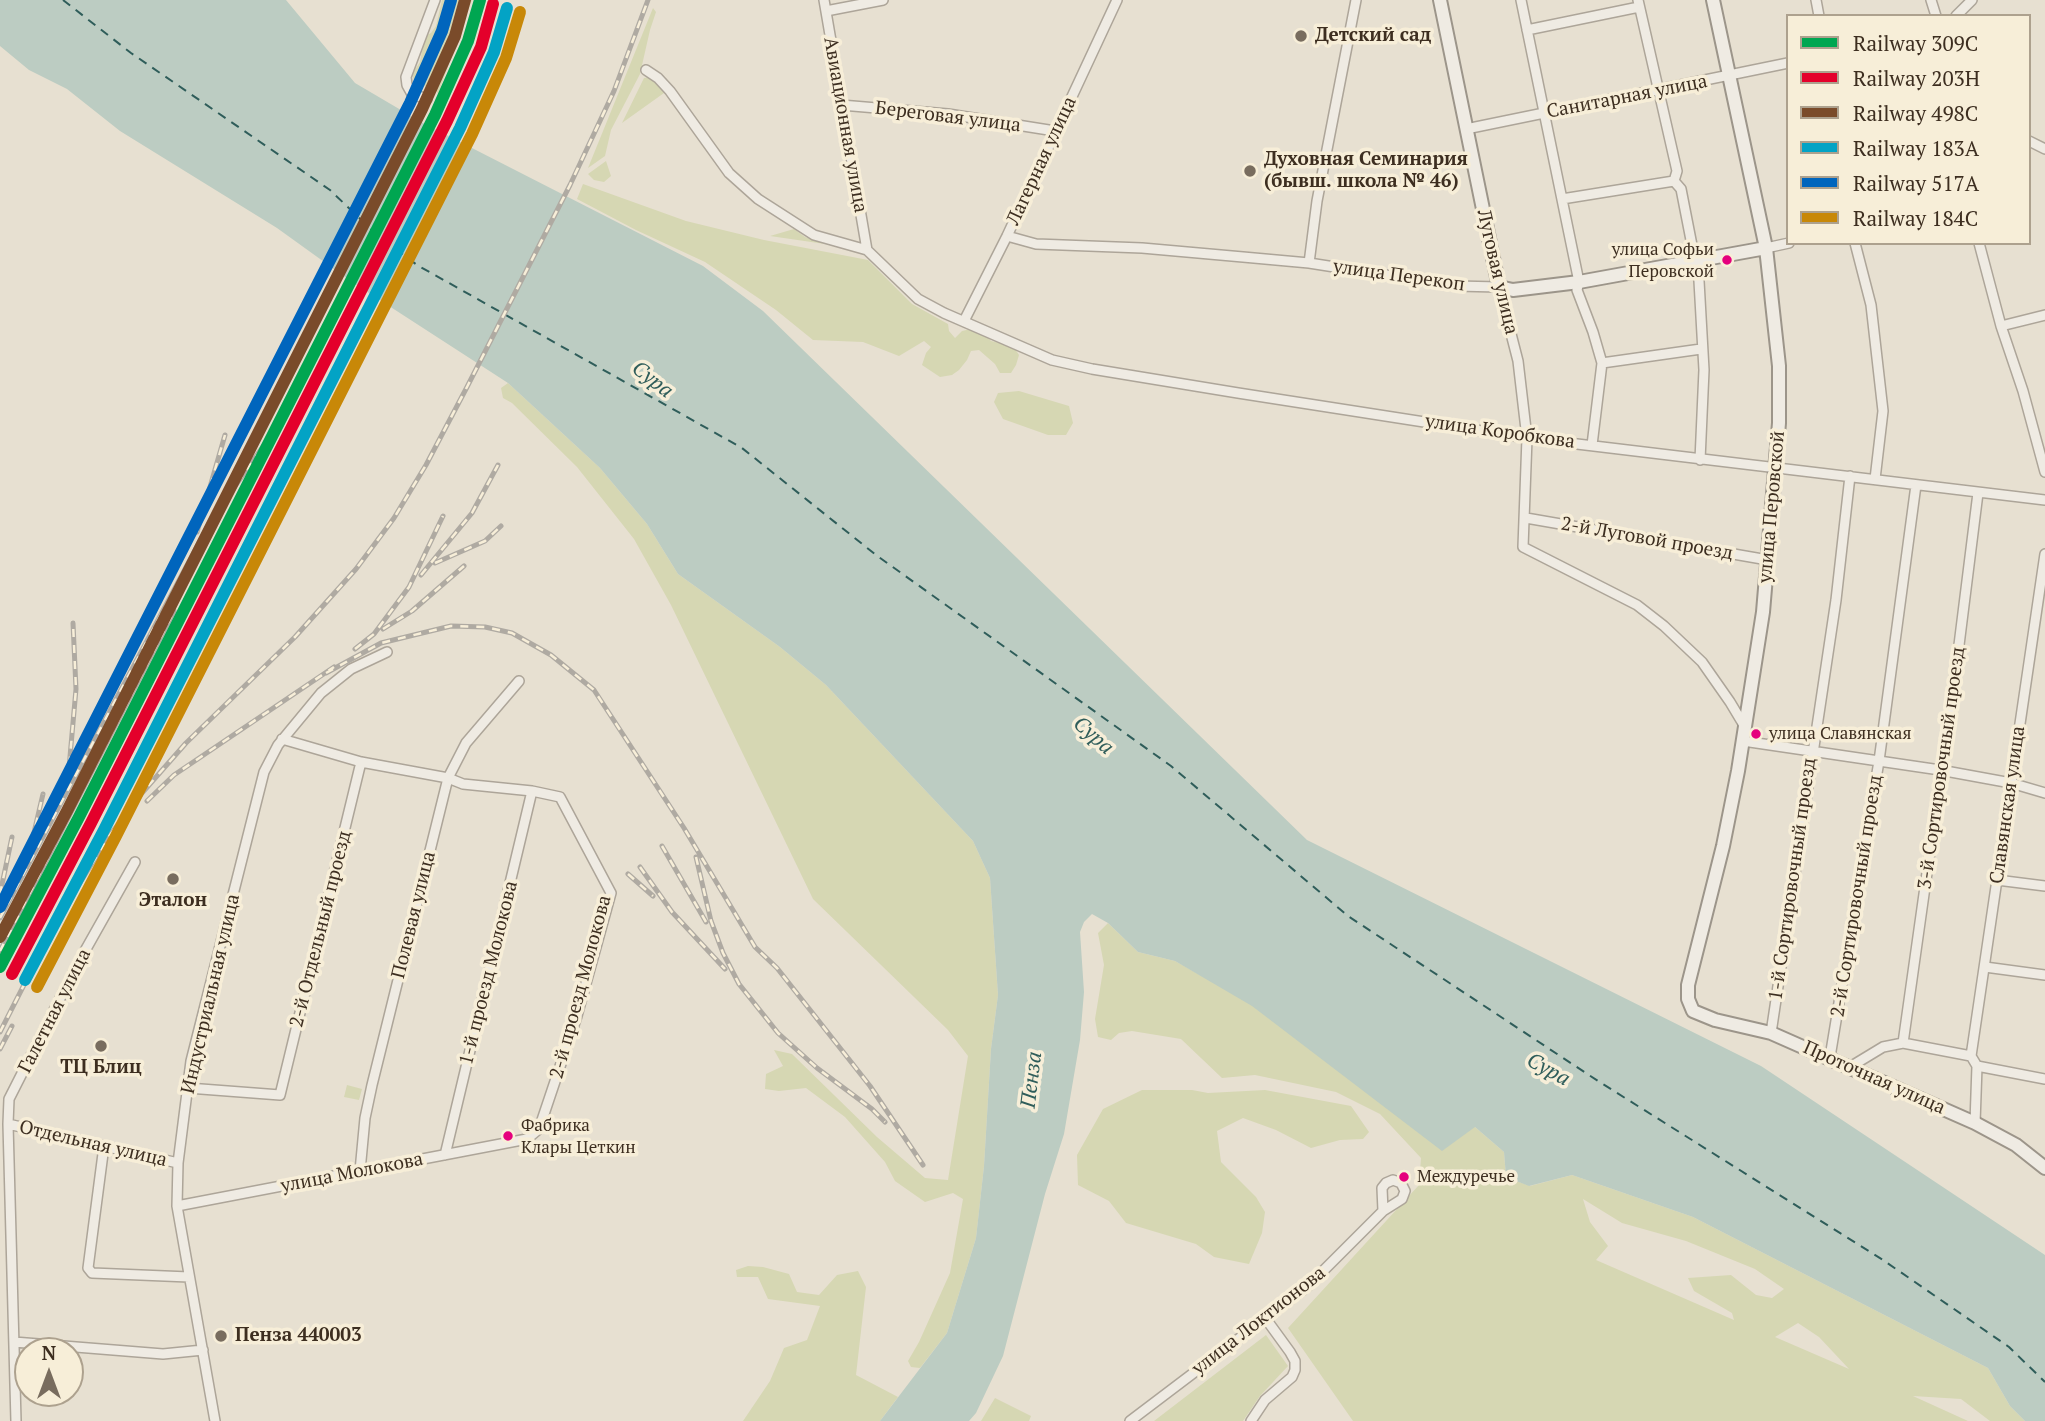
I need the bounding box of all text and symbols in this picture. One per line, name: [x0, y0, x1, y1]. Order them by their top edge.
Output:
legend: [1786, 14, 2031, 245]
place label: Детский сад: [1315, 25, 1431, 47]
marker: Детский сад: [1293, 28, 1309, 44]
text: Railway 309С: [1853, 29, 1978, 57]
street label: Авиационная улица: [818, 35, 872, 215]
text: Railway 203Н: [1853, 64, 1980, 92]
street label: Санитарная улица: [1545, 70, 1709, 124]
street label: Лагерная улица: [1002, 93, 1082, 229]
street label: Береговая улица: [874, 97, 1022, 137]
text: Railway 498С: [1853, 99, 1978, 127]
text: Railway 183А: [1853, 134, 1979, 162]
place label: Духовная Семинария (бывш. школа № 46): [1264, 149, 1468, 193]
marker: Духовная Семинария (бывш. школа № 46): [1242, 163, 1258, 179]
text: Railway 517А: [1853, 169, 1979, 197]
text: Railway 184С: [1853, 204, 1978, 232]
street label: Луговая улица: [1472, 207, 1522, 337]
place label: улица Софьи Перовской: [1612, 240, 1714, 280]
marker: улица Софьи Перовской: [1720, 253, 1734, 267]
street label: улица Перекоп: [1332, 255, 1466, 297]
water label: Сура: [626, 356, 678, 404]
street label: улица Коробкова: [1424, 410, 1576, 454]
street label: улица Перовской: [1754, 430, 1790, 584]
street label: 2-й Луговой проезд: [1559, 513, 1735, 565]
street label: 3-й Сортировочный проезд: [1914, 645, 1970, 891]
water label: Сура: [1068, 712, 1118, 760]
place label: улица Славянская: [1769, 724, 1911, 744]
street label: Славянская улица: [1986, 725, 2030, 885]
marker: улица Славянская: [1749, 727, 1763, 741]
street label: 1-й Сортировочный проезд: [1765, 756, 1821, 1002]
street label: 2-й Сортировочный проезд: [1827, 773, 1887, 1019]
street label: 2-й Отдельный проезд: [286, 828, 356, 1030]
street label: Полевая улица: [387, 849, 441, 981]
marker: Эталон: [165, 871, 181, 887]
street label: 1-й проезд Молокова: [455, 879, 523, 1067]
place label: Эталон: [139, 890, 207, 912]
street label: Индустриальная улица: [177, 892, 245, 1096]
street label: 2-й проезд Молокова: [546, 893, 616, 1081]
street label: Галетная улица: [14, 945, 96, 1077]
street label: Проточная улица: [1799, 1036, 1949, 1120]
marker: ТЦ Блиц: [93, 1038, 109, 1054]
water label: Сура: [1522, 1048, 1574, 1092]
water label: Пенза: [1016, 1050, 1048, 1110]
place label: ТЦ Блиц: [60, 1057, 142, 1079]
street label: Отдельная улица: [17, 1116, 169, 1172]
place label: Фабрика Клары Цеткин: [521, 1116, 636, 1156]
marker: Фабрика Клары Цеткин: [501, 1129, 515, 1143]
street label: улица Молокова: [279, 1148, 425, 1198]
place label: Междуречье: [1417, 1167, 1515, 1187]
marker: Междуречье: [1397, 1170, 1411, 1184]
street label: улица Локтионова: [1188, 1262, 1330, 1380]
place label: Пенза 440003: [235, 1325, 362, 1347]
marker: Пенза 440003: [213, 1328, 229, 1344]
north arrow: [14, 1337, 84, 1407]
text: N: [42, 1340, 56, 1365]

